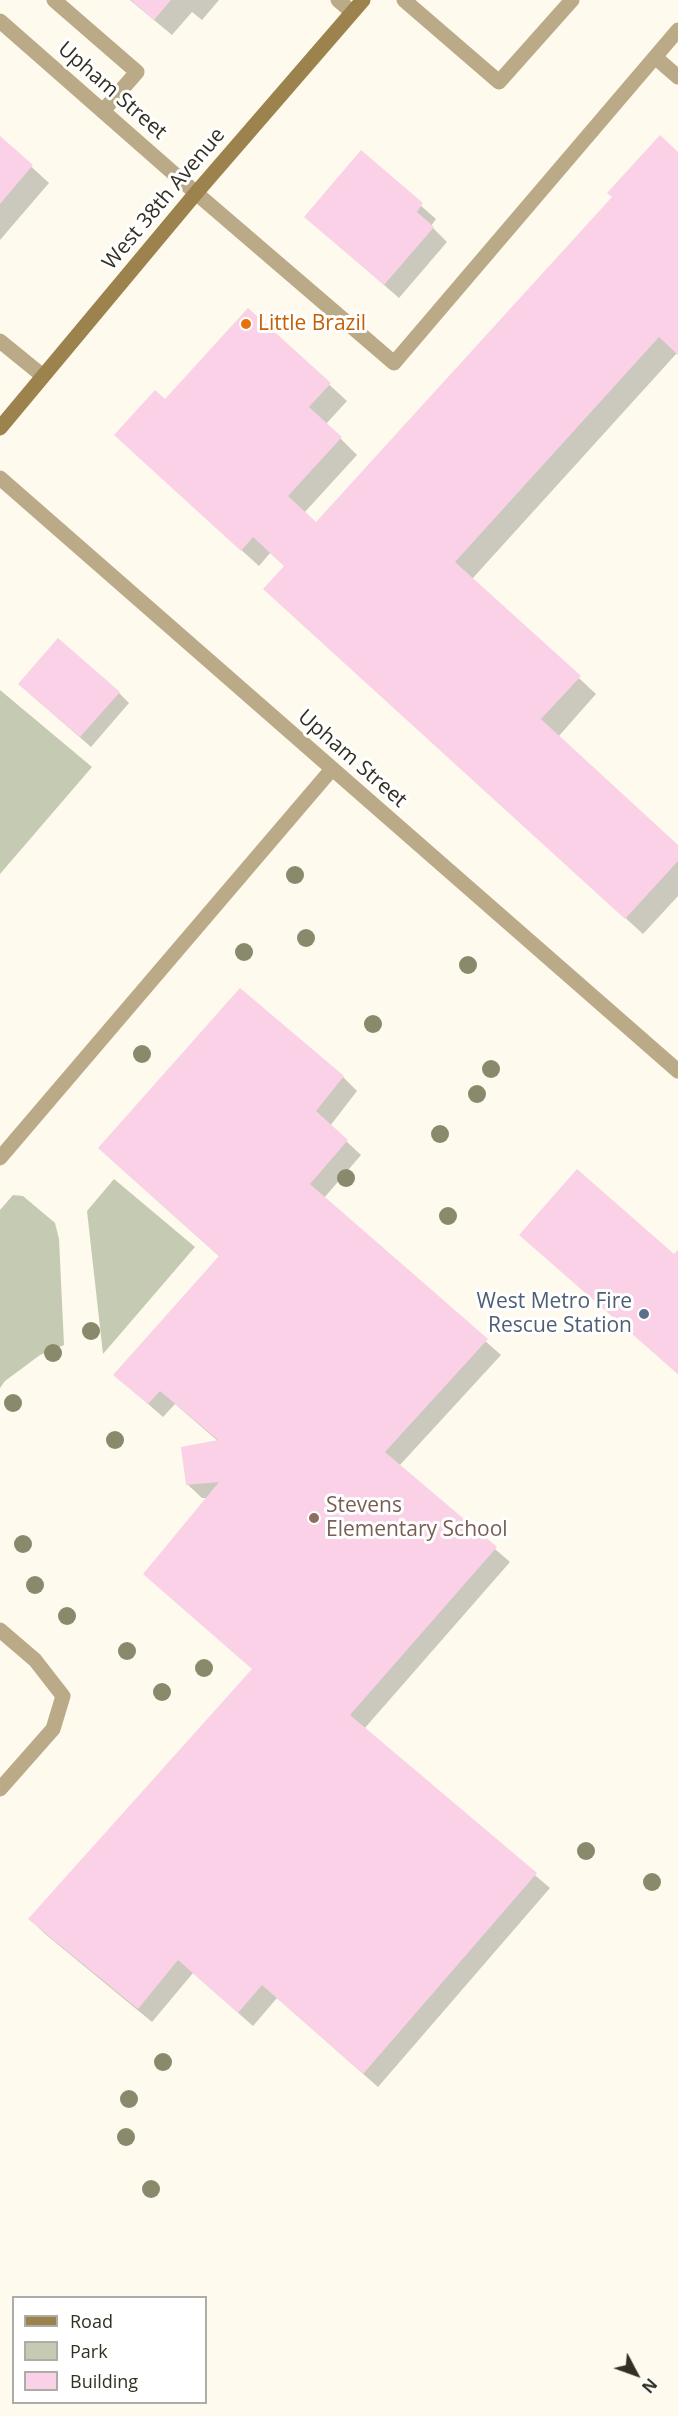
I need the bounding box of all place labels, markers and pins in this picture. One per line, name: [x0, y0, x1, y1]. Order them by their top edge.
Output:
place label: Little Brazil: [258, 311, 366, 337]
marker: Little Brazil: [239, 317, 253, 331]
place label: West Metro Fire Rescue Station: [477, 1289, 632, 1339]
marker: West Metro Fire Rescue Station: [637, 1307, 651, 1321]
place label: Stevens Elementary School: [326, 1493, 508, 1543]
marker: Stevens Elementary School: [307, 1511, 321, 1525]

